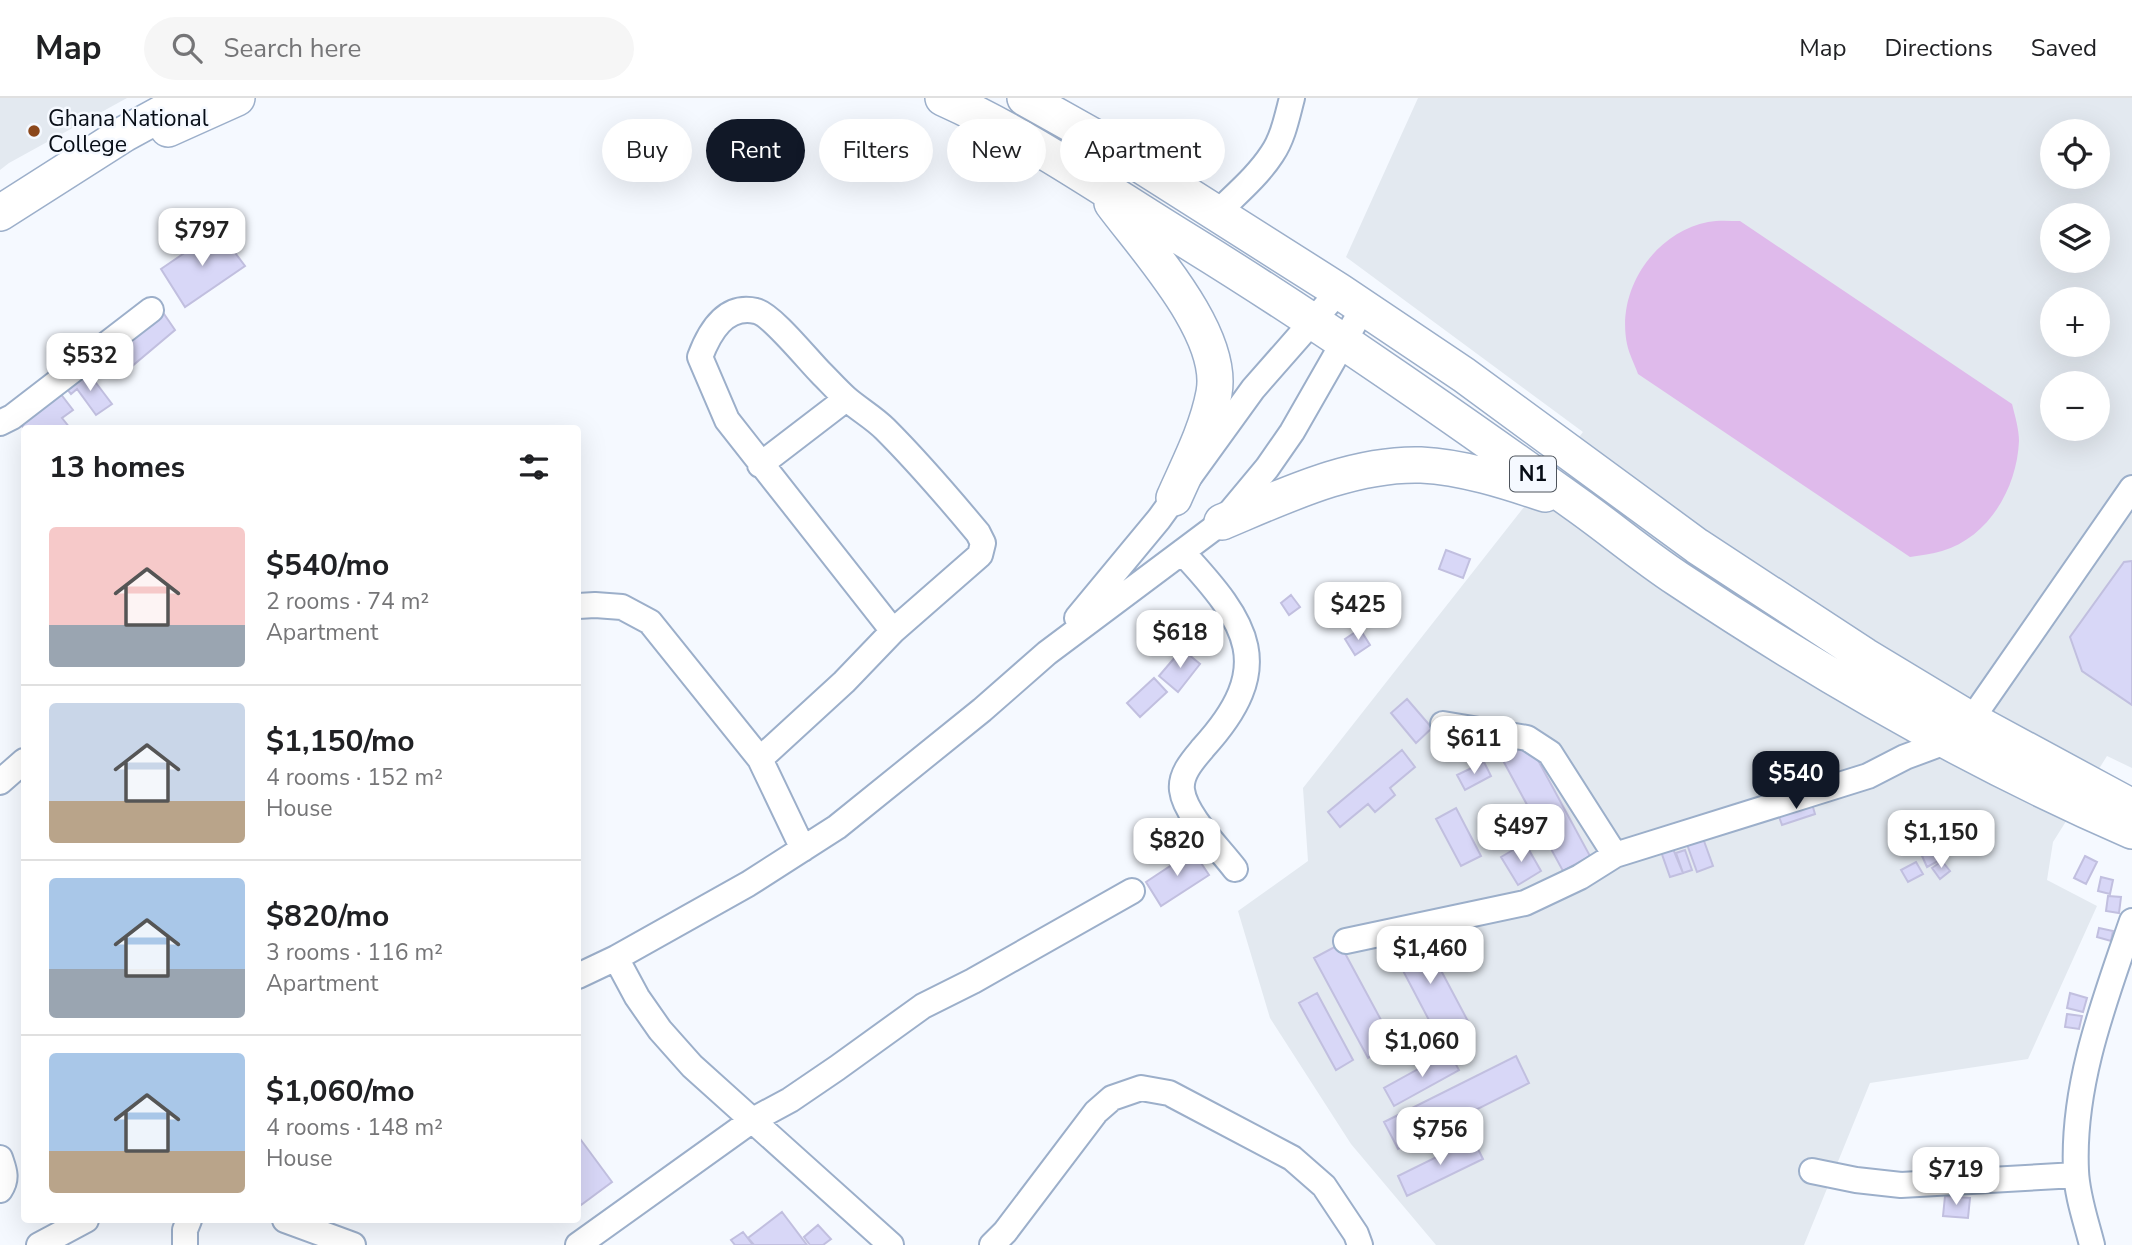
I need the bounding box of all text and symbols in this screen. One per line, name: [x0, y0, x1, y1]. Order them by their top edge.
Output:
search box: [144, 17, 634, 80]
text: Map: [35, 26, 102, 71]
icon: search: [168, 29, 206, 67]
text: Search here: [224, 31, 361, 66]
text: Map: [1799, 32, 1846, 64]
text: Directions: [1884, 32, 1993, 64]
text: Saved: [2031, 32, 2097, 64]
place label: Ghana National College: [48, 103, 209, 160]
chip: Buy: [602, 119, 692, 182]
chip: Rent: [706, 119, 805, 182]
chip: Filters: [819, 119, 933, 182]
chip: New: [947, 119, 1046, 182]
chip: Apartment: [1060, 119, 1225, 182]
map controls: [2040, 119, 2110, 441]
button: locate: [2040, 119, 2110, 189]
marker: Ghana National College: [26, 123, 42, 139]
button: layers: [2040, 203, 2110, 273]
pin: $797: [161, 208, 243, 268]
text: $797: [174, 215, 230, 246]
button: +: [2040, 287, 2110, 357]
pin: $532: [49, 334, 131, 393]
text: $532: [62, 340, 118, 371]
button: −: [2040, 371, 2110, 441]
text: 13 homes: [49, 447, 185, 488]
icon: filters: [515, 448, 553, 486]
road number: N1: [1510, 456, 1556, 492]
text: $540/mo: [266, 545, 389, 586]
icon: home: [105, 555, 189, 639]
pin: $425: [1317, 582, 1399, 642]
text: 2 rooms · 74 m²: [266, 586, 429, 617]
text: $425: [1330, 589, 1386, 620]
pin: $618: [1139, 610, 1221, 670]
text: Apartment: [266, 617, 378, 648]
text: $618: [1152, 617, 1208, 648]
pin: $611: [1433, 716, 1515, 776]
text: $1,150/mo: [266, 721, 415, 762]
text: $611: [1446, 723, 1502, 754]
icon: home: [105, 731, 189, 815]
pin: $540: [1755, 752, 1837, 811]
text: $540: [1768, 758, 1824, 789]
text: 4 rooms · 152 m²: [266, 762, 443, 793]
text: House: [266, 793, 333, 824]
pin: $497: [1480, 804, 1562, 864]
pin: $1,150: [1884, 810, 1998, 870]
text: $497: [1493, 811, 1549, 842]
text: $1,150: [1904, 817, 1978, 848]
pin: $820: [1136, 818, 1218, 878]
text: $820: [1149, 825, 1205, 856]
text: $820/mo: [266, 896, 389, 937]
icon: home: [105, 906, 189, 990]
pin: $1,460: [1373, 926, 1487, 986]
text: $1,460: [1393, 933, 1467, 964]
text: 3 rooms · 116 m²: [266, 937, 443, 968]
text: Apartment: [266, 968, 378, 999]
pin: $1,060: [1365, 1020, 1479, 1079]
text: $1,060: [1385, 1026, 1459, 1057]
text: $1,060/mo: [266, 1071, 415, 1112]
icon: home: [105, 1081, 189, 1165]
pin: $756: [1399, 1108, 1481, 1167]
text: 4 rooms · 148 m²: [266, 1112, 443, 1143]
text: $756: [1412, 1114, 1468, 1145]
text: House: [266, 1143, 333, 1174]
pin: $719: [1915, 1148, 1997, 1207]
text: $719: [1928, 1154, 1984, 1185]

